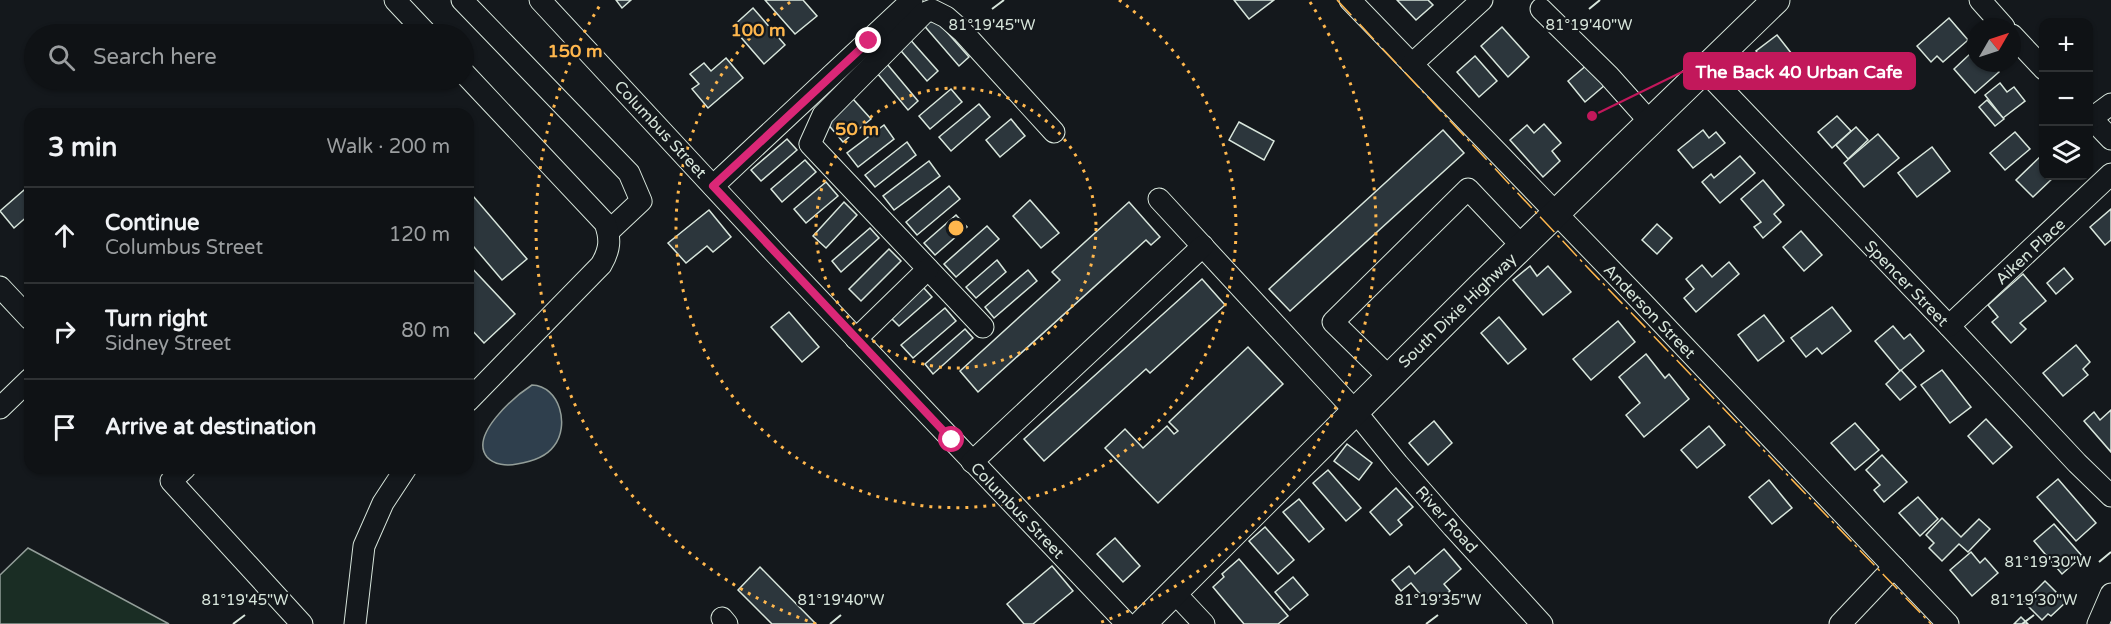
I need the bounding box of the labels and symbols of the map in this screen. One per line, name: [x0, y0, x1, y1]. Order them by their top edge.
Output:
text: 81°19'45"W: [949, 16, 1035, 34]
text: 81°19'40"W: [1546, 16, 1632, 34]
north arrow: [1967, 18, 2021, 72]
text: 100 m: [730, 19, 786, 41]
route end: [855, 27, 881, 53]
text: 150 m: [547, 40, 603, 62]
callout: The Back 40 Urban Cafe: [1684, 53, 1915, 89]
text: The Back 40 Urban Cafe: [1695, 61, 1902, 83]
street label: Columbus Street: [610, 77, 711, 183]
text: 50 m: [835, 118, 879, 140]
street label: Aiken Place: [1991, 214, 2070, 289]
centre of rings: [946, 218, 966, 238]
street label: Spencer Street: [1860, 236, 1952, 331]
street label: South Dixie Highway: [1394, 249, 1521, 372]
street label: Anderson Street: [1599, 260, 1700, 363]
route start: [938, 426, 964, 452]
street label: Columbus Street: [966, 458, 1068, 563]
street label: River Road: [1411, 482, 1482, 557]
text: 81°19'30"W: [2005, 553, 2091, 571]
text: 81°19'45"W: [202, 591, 288, 609]
text: 81°19'40"W: [798, 591, 884, 609]
text: 81°19'35"W: [1395, 591, 1481, 609]
text: 81°19'30"W: [1991, 591, 2077, 609]

